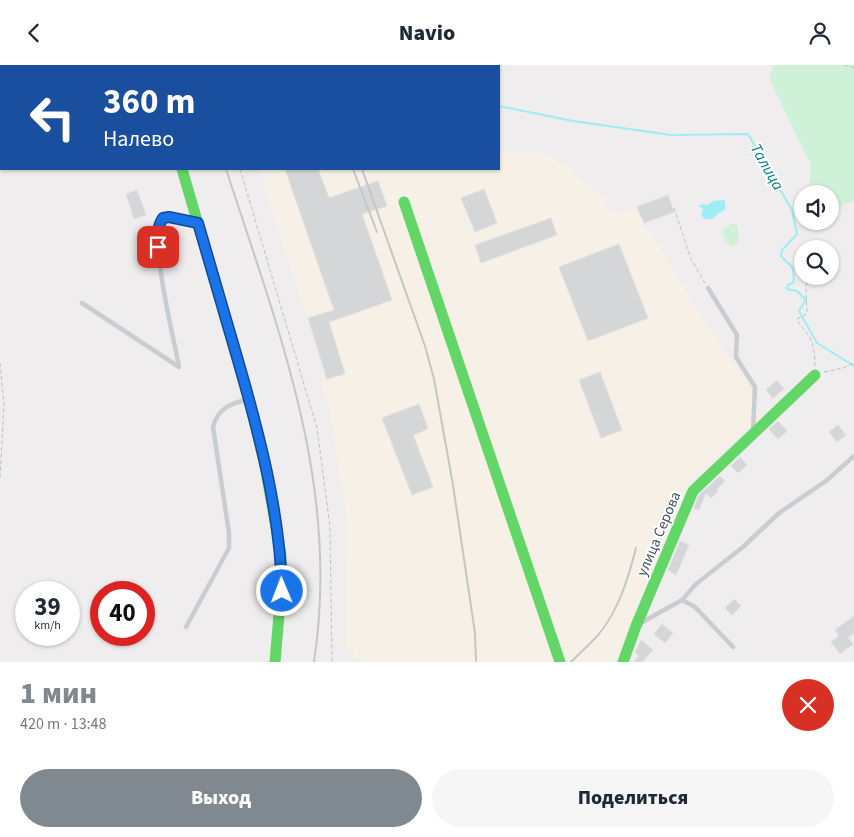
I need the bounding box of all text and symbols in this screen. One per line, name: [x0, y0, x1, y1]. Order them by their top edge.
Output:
text: Navio: [399, 17, 455, 49]
icon: back: [20, 19, 48, 47]
icon: person: [806, 19, 834, 47]
text: 360 m: [103, 77, 195, 127]
icon: left: [20, 85, 85, 150]
text: Налево: [103, 123, 174, 155]
water label: Талица: [745, 140, 789, 195]
map controls: [794, 185, 839, 285]
button: sound: [794, 185, 839, 230]
pin: [137, 226, 179, 268]
icon: arrive: [144, 233, 172, 261]
button: search: [794, 240, 839, 285]
street label: улица Серова: [632, 488, 686, 580]
position arrow: [255, 564, 307, 616]
speed limit sign: 40: [90, 581, 155, 646]
text: 39: [34, 589, 61, 625]
text: km/h: [34, 617, 61, 634]
text: 1 мин: [20, 672, 97, 715]
button: close: [782, 679, 834, 731]
text: 420 m · 13:48: [20, 713, 107, 735]
button: Выход: [20, 769, 422, 827]
button: Поделиться: [432, 769, 834, 827]

